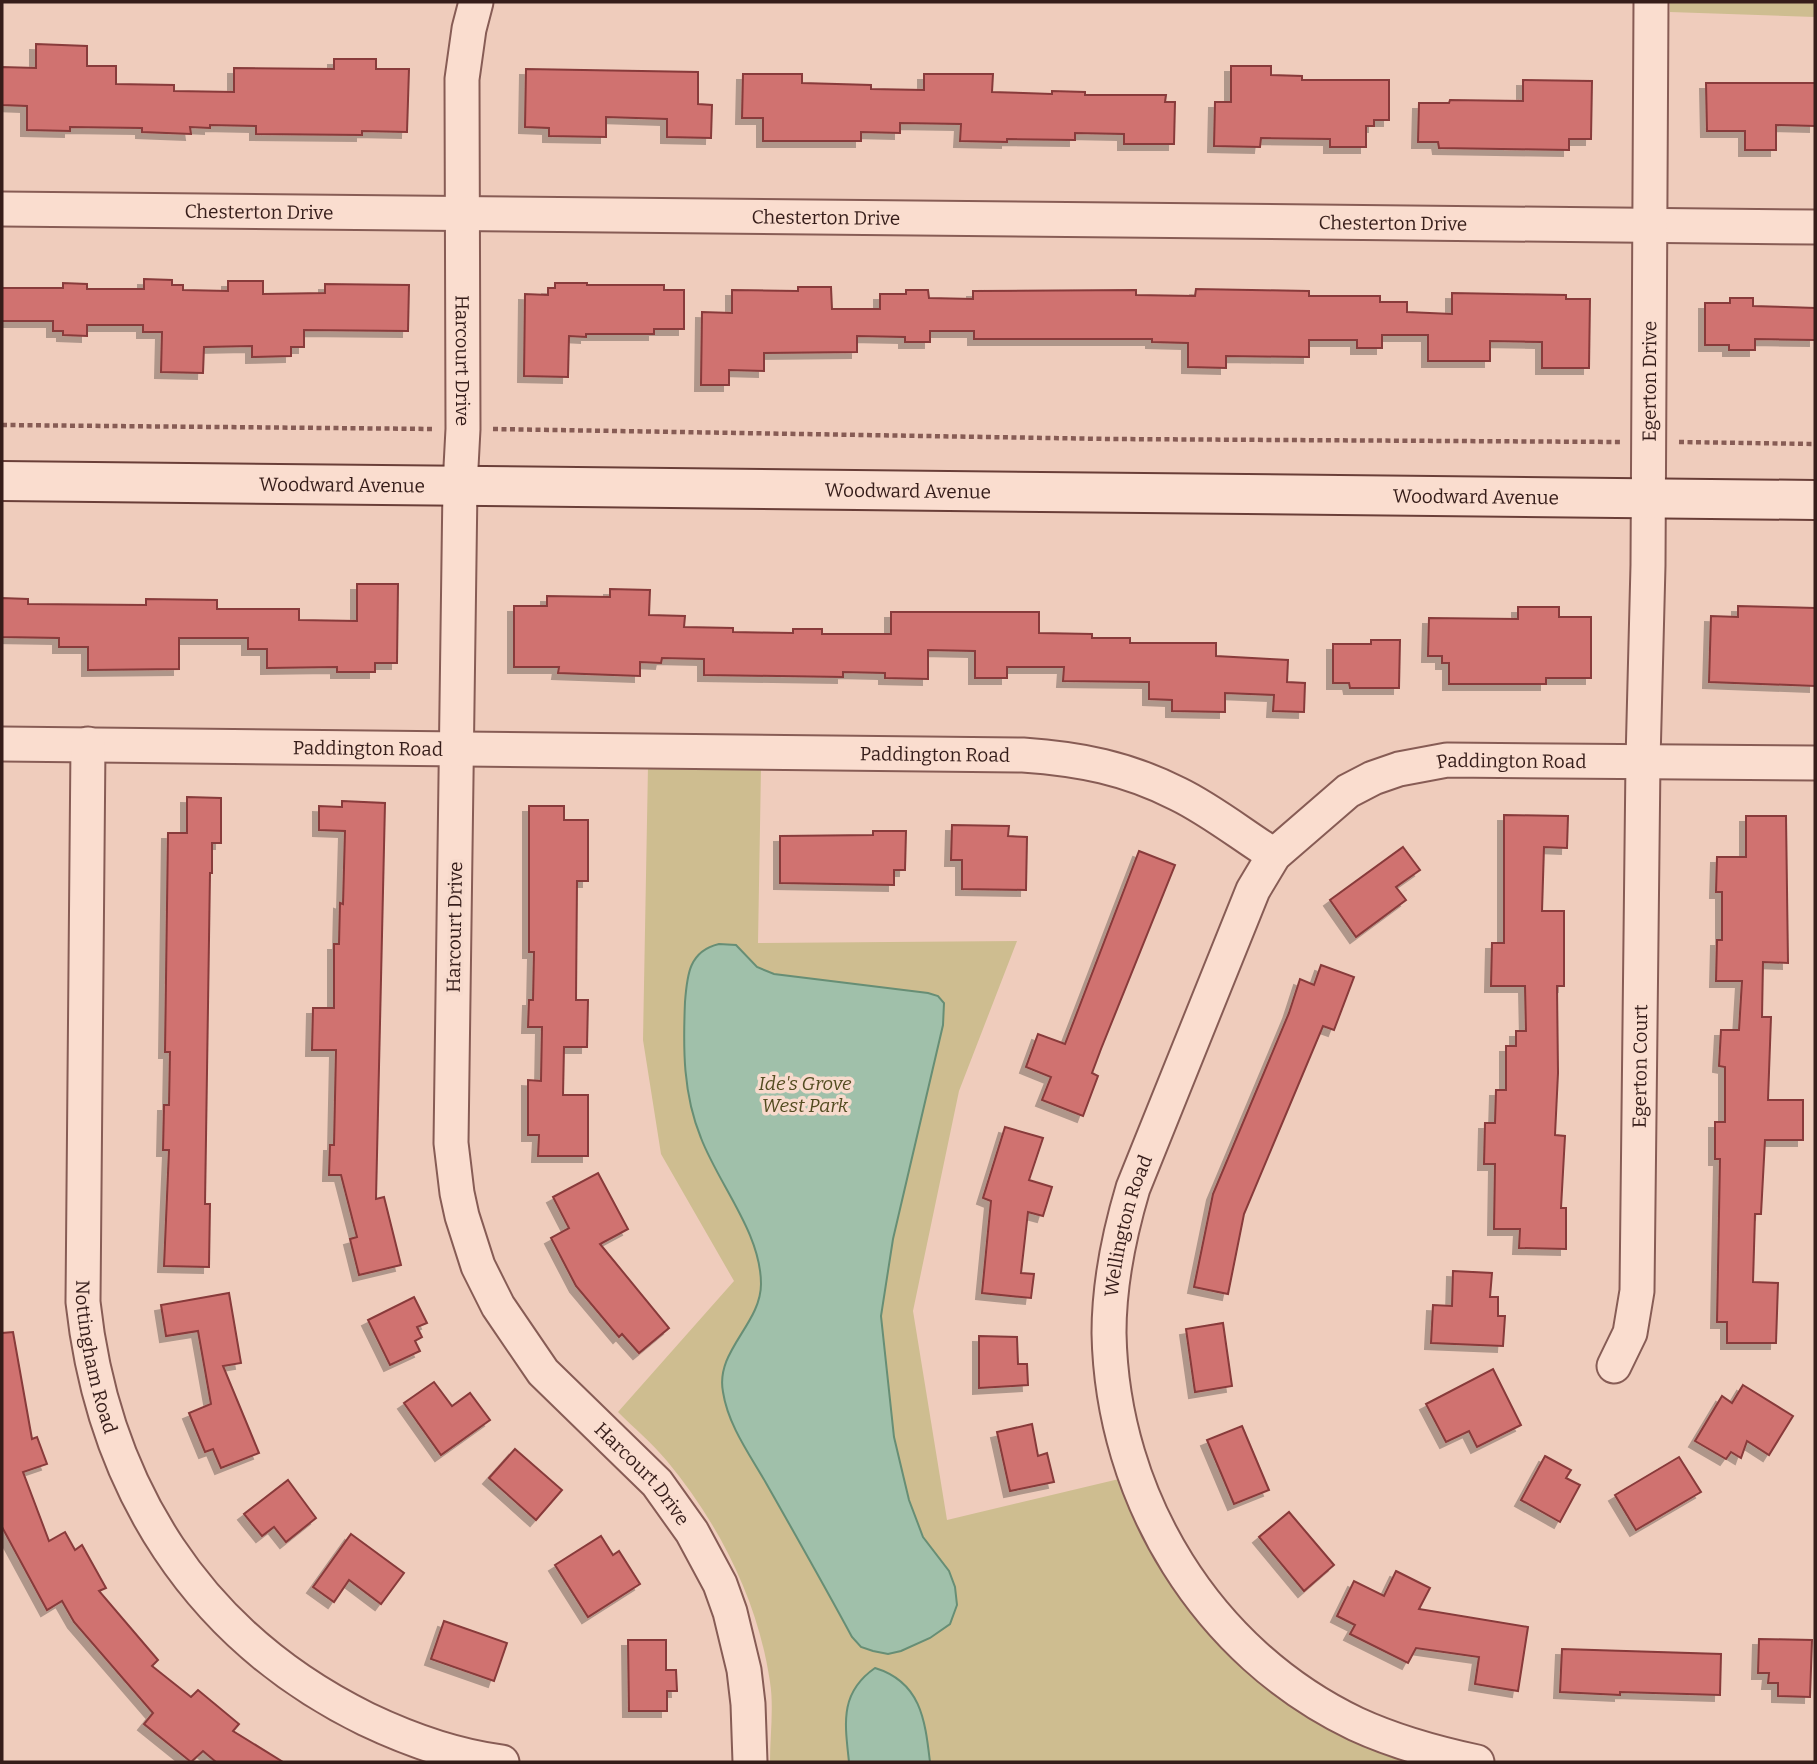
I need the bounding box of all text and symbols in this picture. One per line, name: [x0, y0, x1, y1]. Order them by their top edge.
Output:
street label: Chesterton Drive: [184, 200, 333, 224]
street label: Chesterton Drive: [751, 205, 900, 230]
street label: Chesterton Drive: [1318, 211, 1467, 236]
street label: Harcourt Drive: [451, 295, 474, 426]
street label: Egerton Drive: [1638, 321, 1661, 442]
street label: Woodward Avenue: [259, 473, 425, 497]
street label: Woodward Avenue: [825, 479, 991, 503]
street label: Woodward Avenue: [1393, 485, 1559, 509]
street label: Paddington Road: [293, 736, 443, 761]
street label: Paddington Road: [860, 742, 1010, 767]
street label: Paddington Road: [1435, 749, 1587, 774]
street label: Harcourt Drive: [442, 861, 467, 993]
street label: Egerton Court: [1628, 1004, 1652, 1128]
park label: Ide's Grove West Park: [758, 1072, 852, 1117]
street label: Wellington Road: [1100, 1152, 1157, 1298]
street label: Nottingham Road: [71, 1280, 122, 1437]
street label: Harcourt Drive: [590, 1418, 694, 1530]

